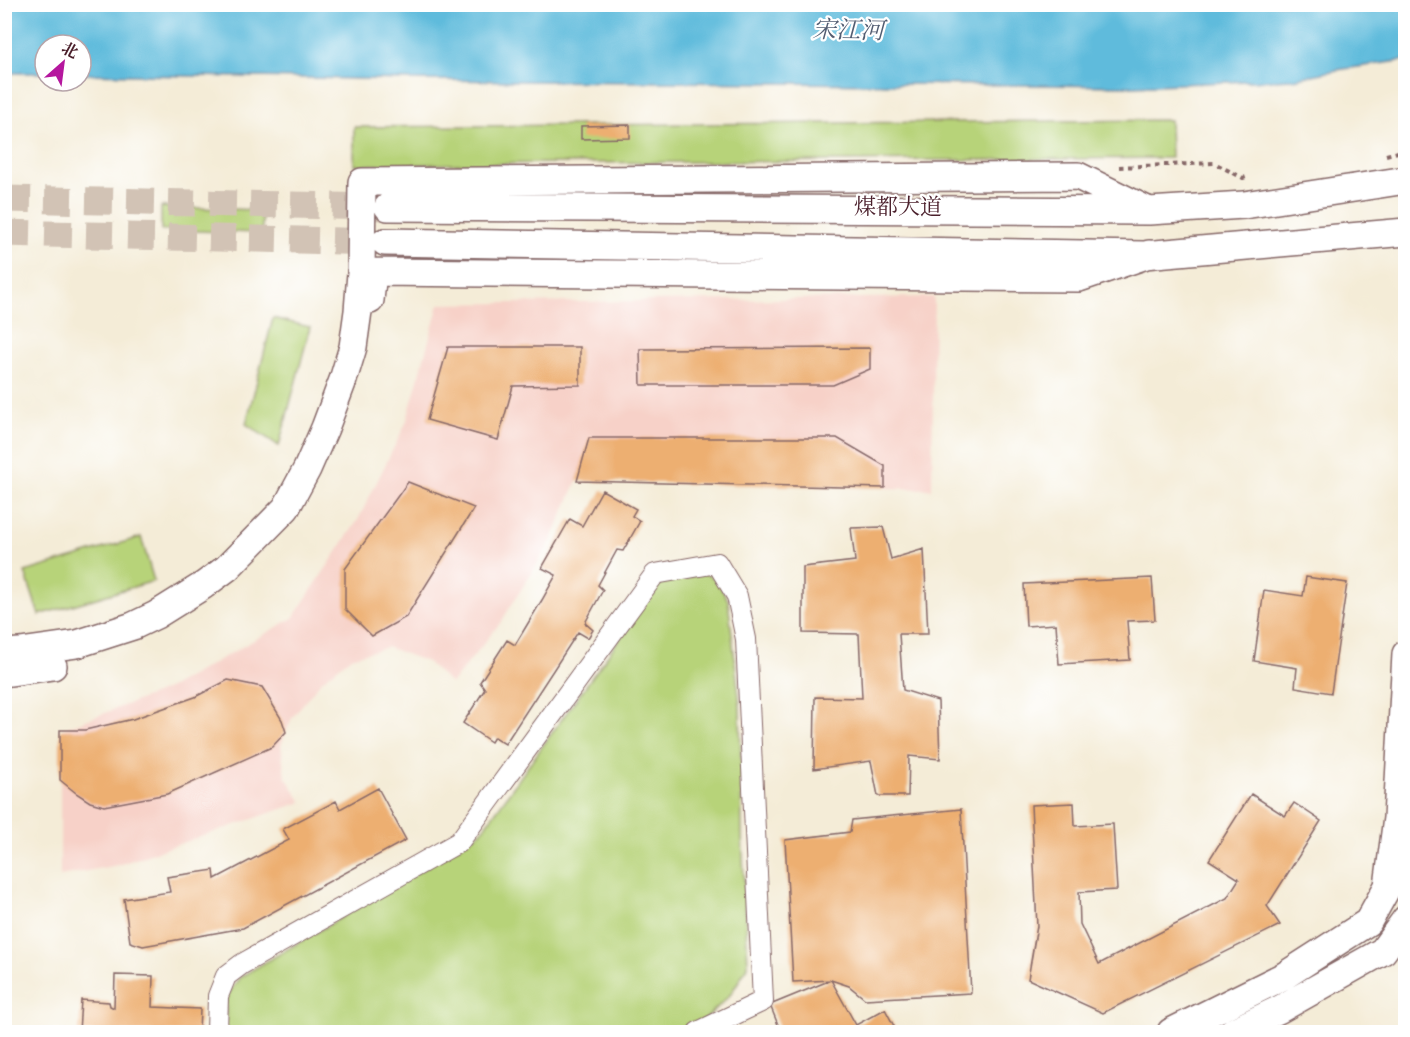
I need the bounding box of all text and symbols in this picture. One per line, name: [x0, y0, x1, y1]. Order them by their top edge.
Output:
water label: 宋江河: [812, 14, 888, 50]
north arrow: [33, 33, 93, 93]
text: 北: [56, 38, 81, 66]
street label: 煤都大道: [854, 193, 942, 225]

